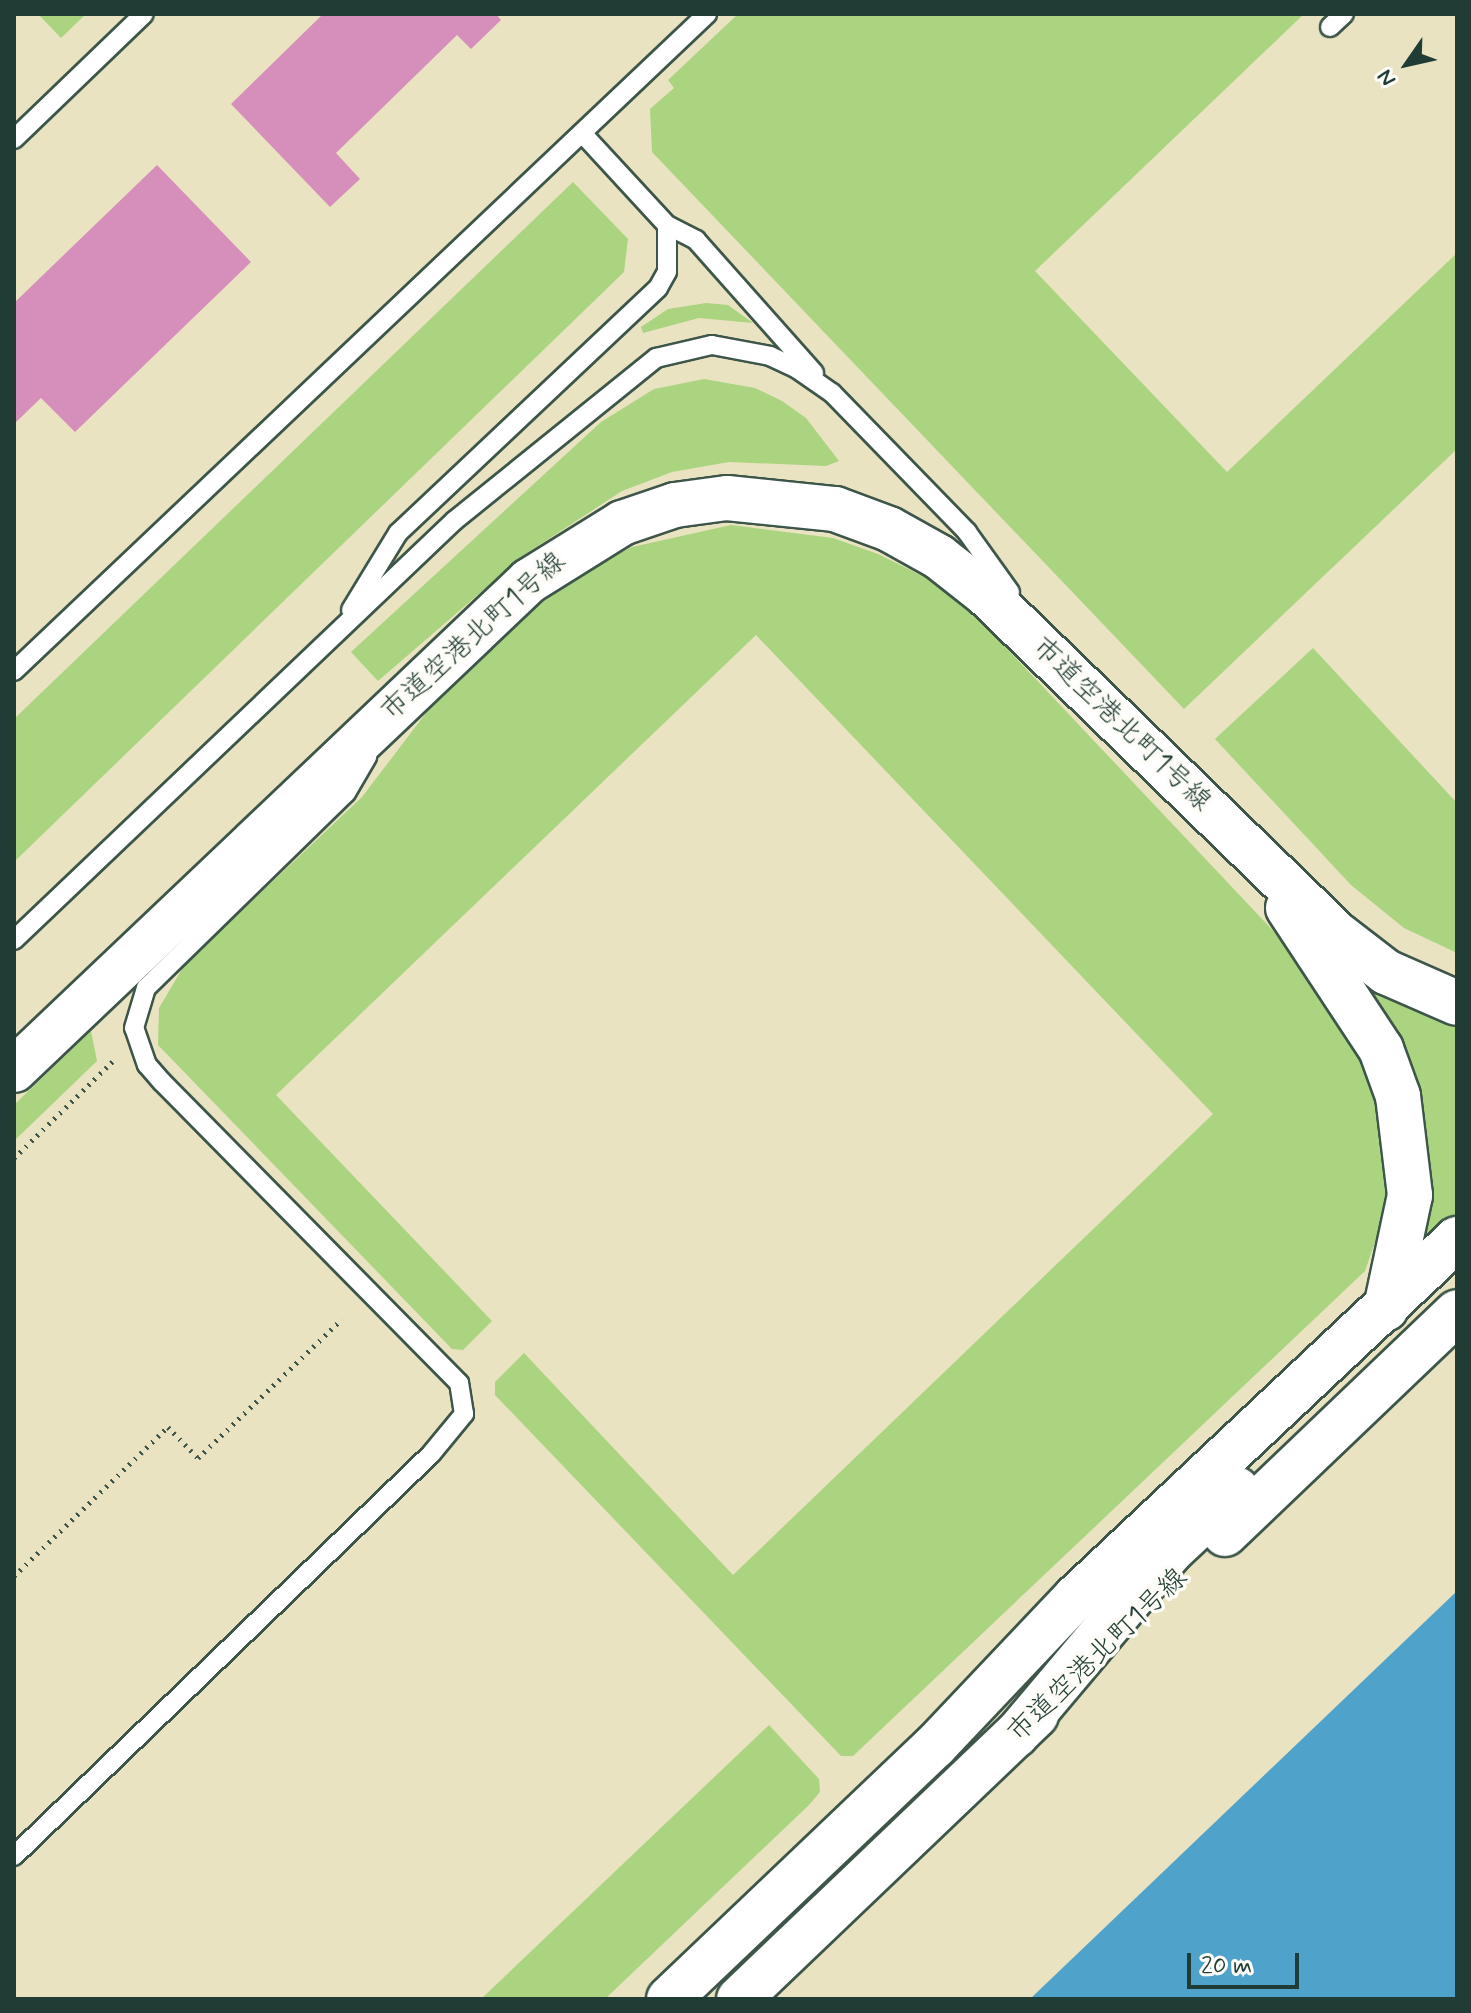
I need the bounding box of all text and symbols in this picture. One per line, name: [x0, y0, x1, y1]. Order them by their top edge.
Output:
north arrow: [1367, 24, 1447, 104]
text: N: [1371, 64, 1403, 91]
street label: 市道空港北町1号線: [375, 545, 573, 729]
street label: 市道空港北町1号線: [1024, 631, 1218, 819]
street label: 市道空港北町1号線: [1001, 1562, 1195, 1750]
scale bar: [1191, 1937, 1303, 1987]
text: 20 m: [1201, 1951, 1252, 1982]

